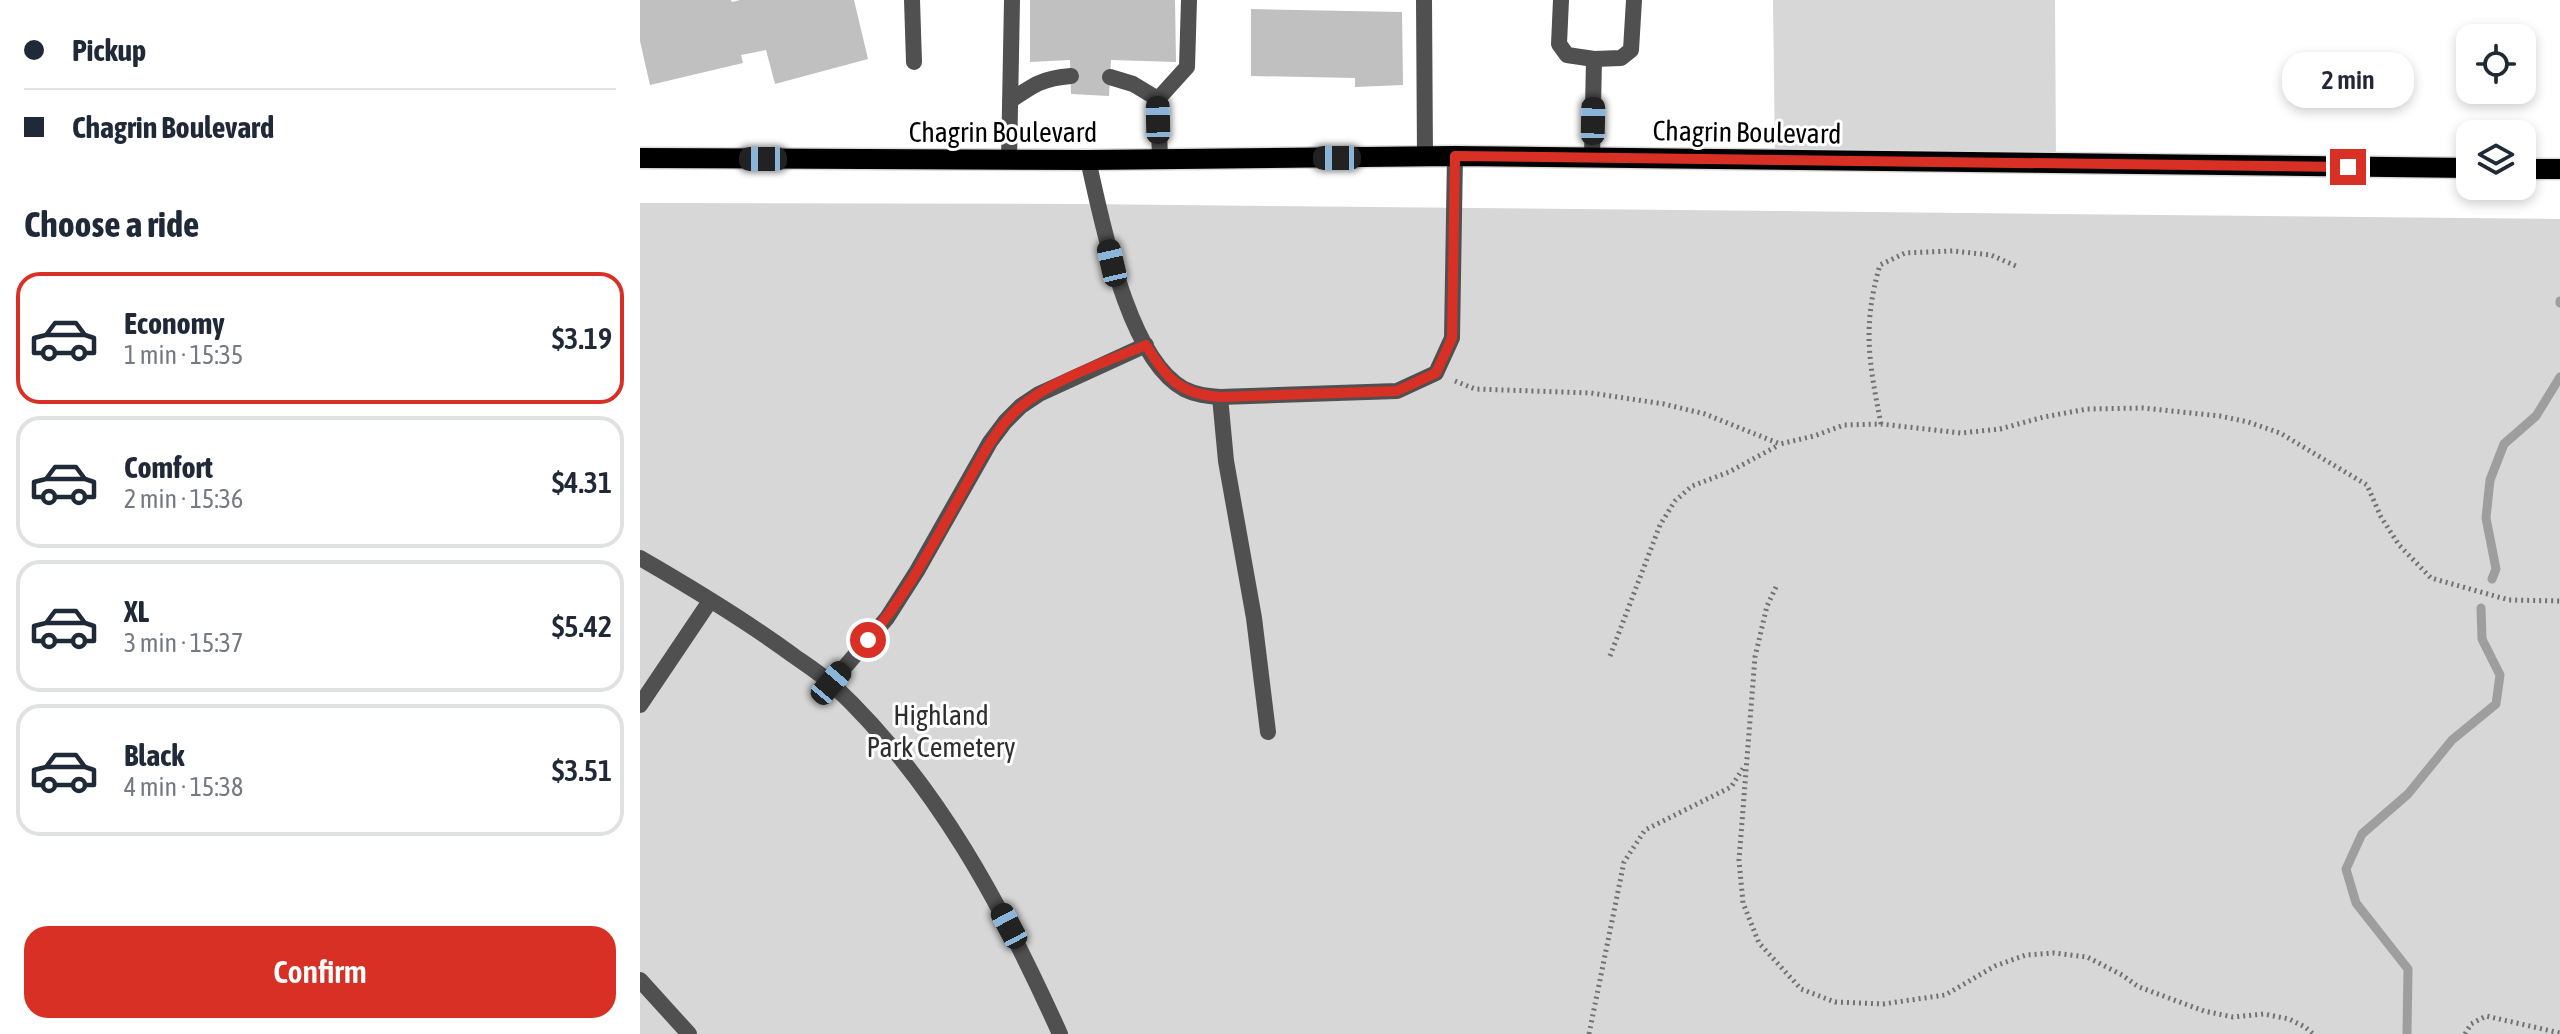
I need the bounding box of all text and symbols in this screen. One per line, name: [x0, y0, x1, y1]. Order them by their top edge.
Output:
map controls: [2456, 24, 2536, 200]
button: locate: [2456, 24, 2536, 104]
text: Pickup: [72, 33, 146, 67]
callout: 2 min: [2282, 51, 2414, 107]
text: 2 min: [2321, 65, 2375, 95]
car: [1146, 96, 1170, 144]
car: [1581, 97, 1605, 145]
text: Chagrin Boulevard: [72, 110, 274, 144]
street label: Chagrin Boulevard: [1652, 114, 1842, 150]
street label: Chagrin Boulevard: [909, 116, 1097, 148]
button: layers: [2456, 120, 2536, 200]
car: [1313, 146, 1361, 170]
car: [739, 147, 787, 171]
route end: [2330, 149, 2366, 185]
text: Choose a ride: [24, 203, 199, 245]
car: [1095, 237, 1129, 289]
icon: car: [28, 302, 100, 374]
text: Economy: [124, 306, 225, 340]
text: $3.19: [552, 321, 612, 355]
text: 1 min · 15:35: [124, 340, 243, 370]
icon: car: [28, 446, 100, 518]
text: Comfort: [124, 450, 213, 484]
text: $4.31: [552, 465, 612, 499]
text: 2 min · 15:36: [124, 484, 243, 514]
icon: car: [28, 590, 100, 662]
text: XL: [124, 594, 149, 628]
text: $5.42: [552, 609, 612, 643]
route start: [850, 622, 886, 658]
text: 3 min · 15:37: [124, 628, 243, 658]
car: [806, 657, 856, 709]
park label: Highland Park Cemetery: [866, 699, 1016, 763]
icon: car: [28, 734, 100, 806]
text: Black: [124, 738, 184, 772]
text: $3.51: [552, 753, 612, 787]
text: 4 min · 15:38: [124, 772, 243, 802]
car: [987, 899, 1031, 953]
button: Confirm: [24, 926, 616, 1018]

